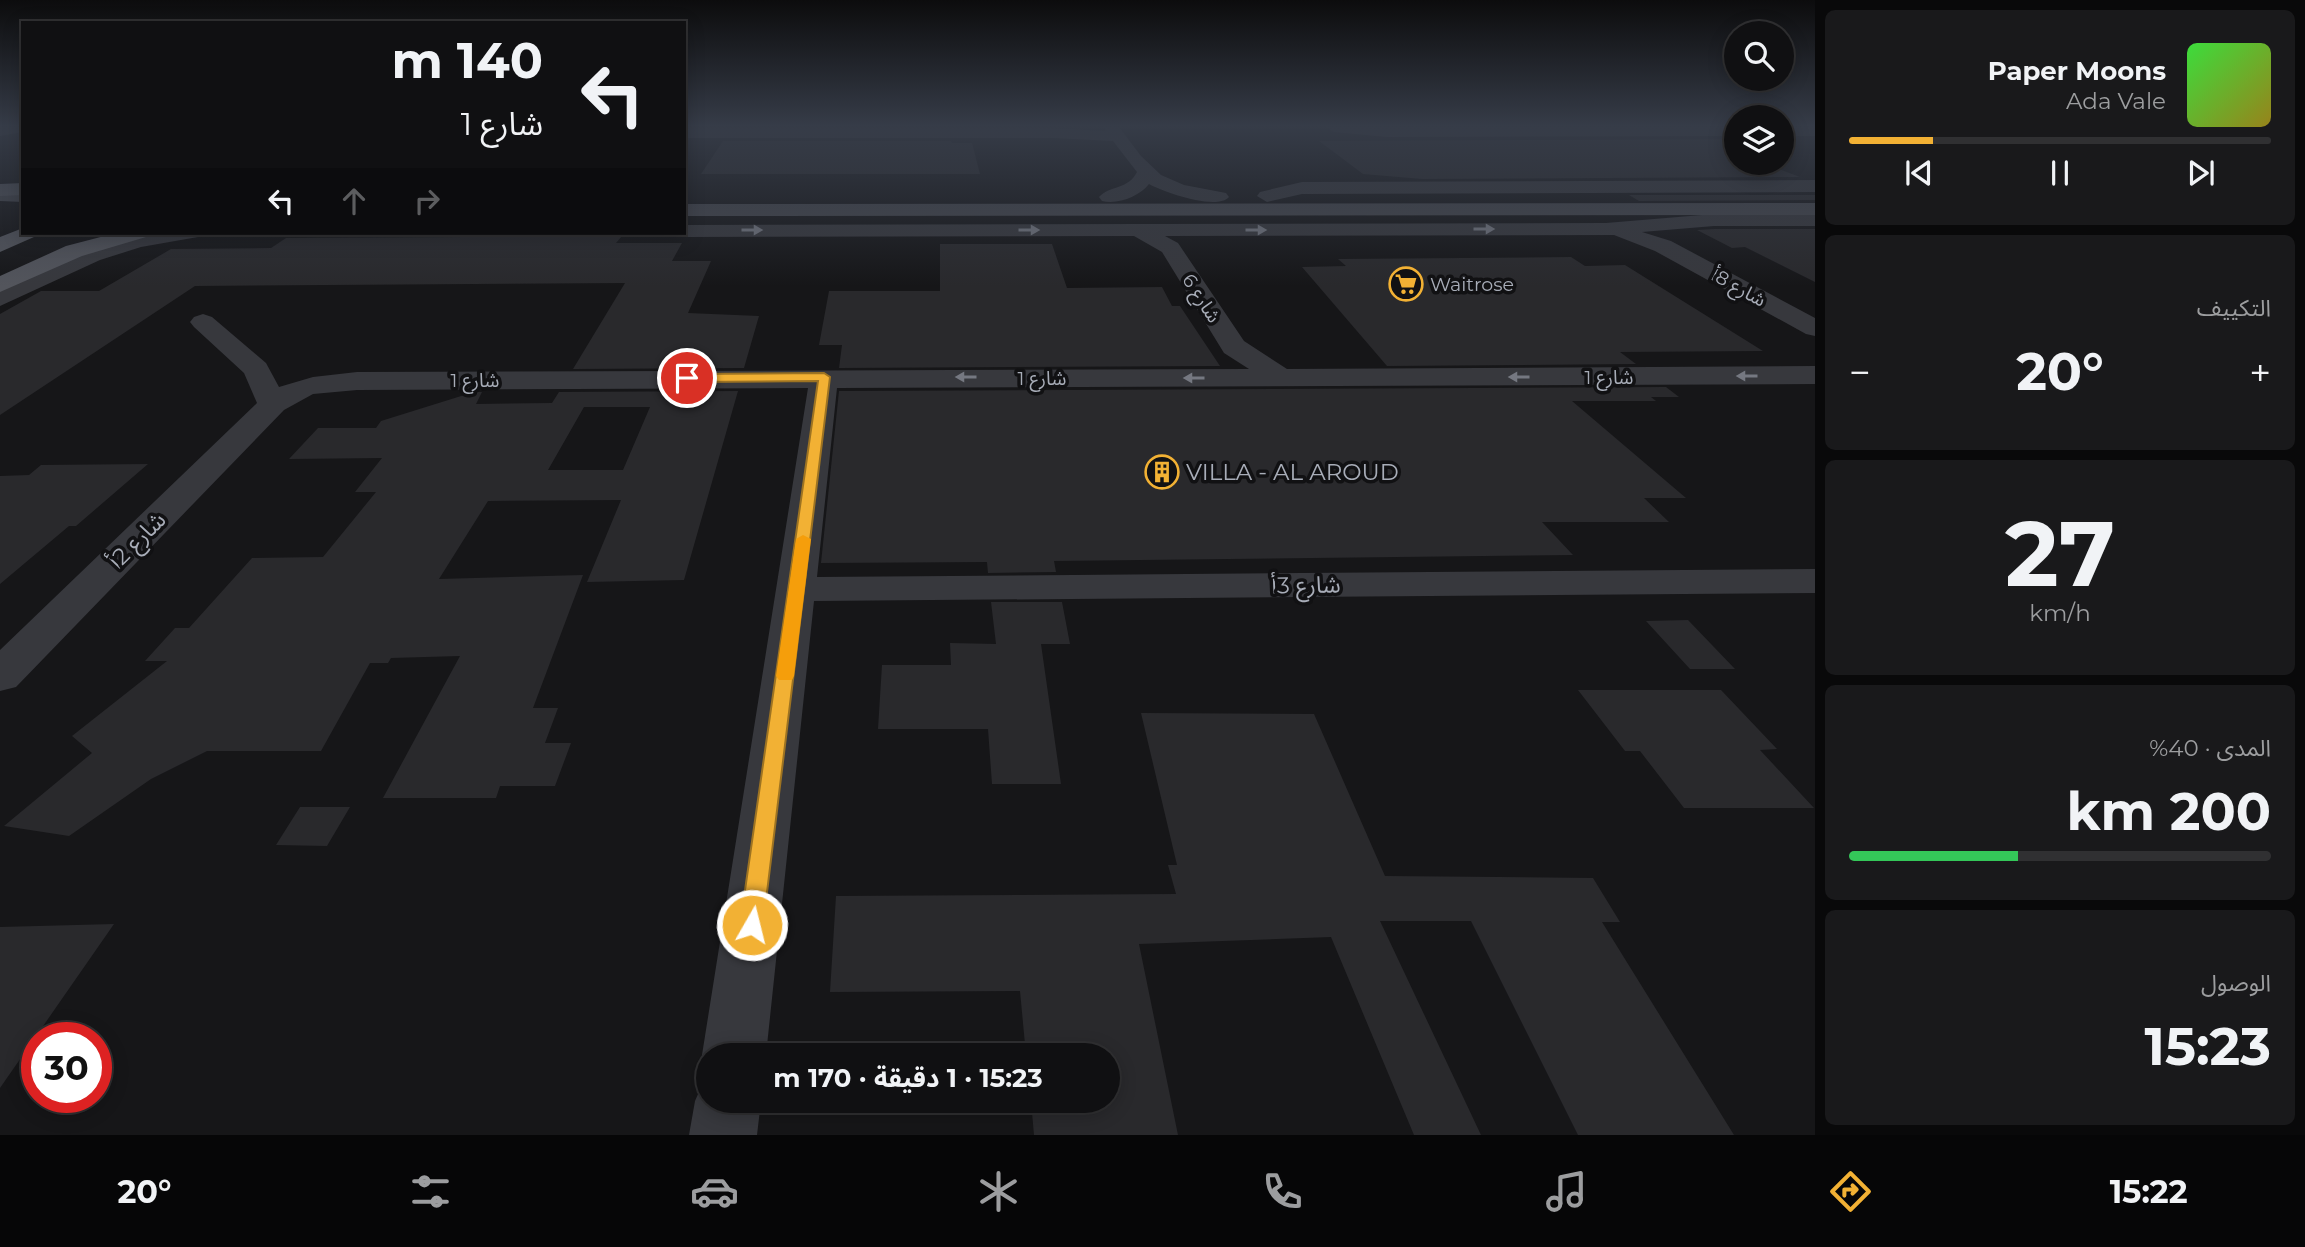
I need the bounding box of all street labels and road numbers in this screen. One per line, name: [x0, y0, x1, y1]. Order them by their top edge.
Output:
street label: شارع 8أ: [1706, 263, 1770, 313]
street label: شارع 6: [1176, 270, 1226, 328]
street label: شارع 1: [1585, 366, 1633, 391]
street label: شارع 1: [1018, 367, 1066, 392]
street label: شارع 1: [451, 369, 499, 394]
street label: شارع 2أ: [102, 506, 174, 577]
street label: شارع 3أ: [1271, 570, 1341, 603]

